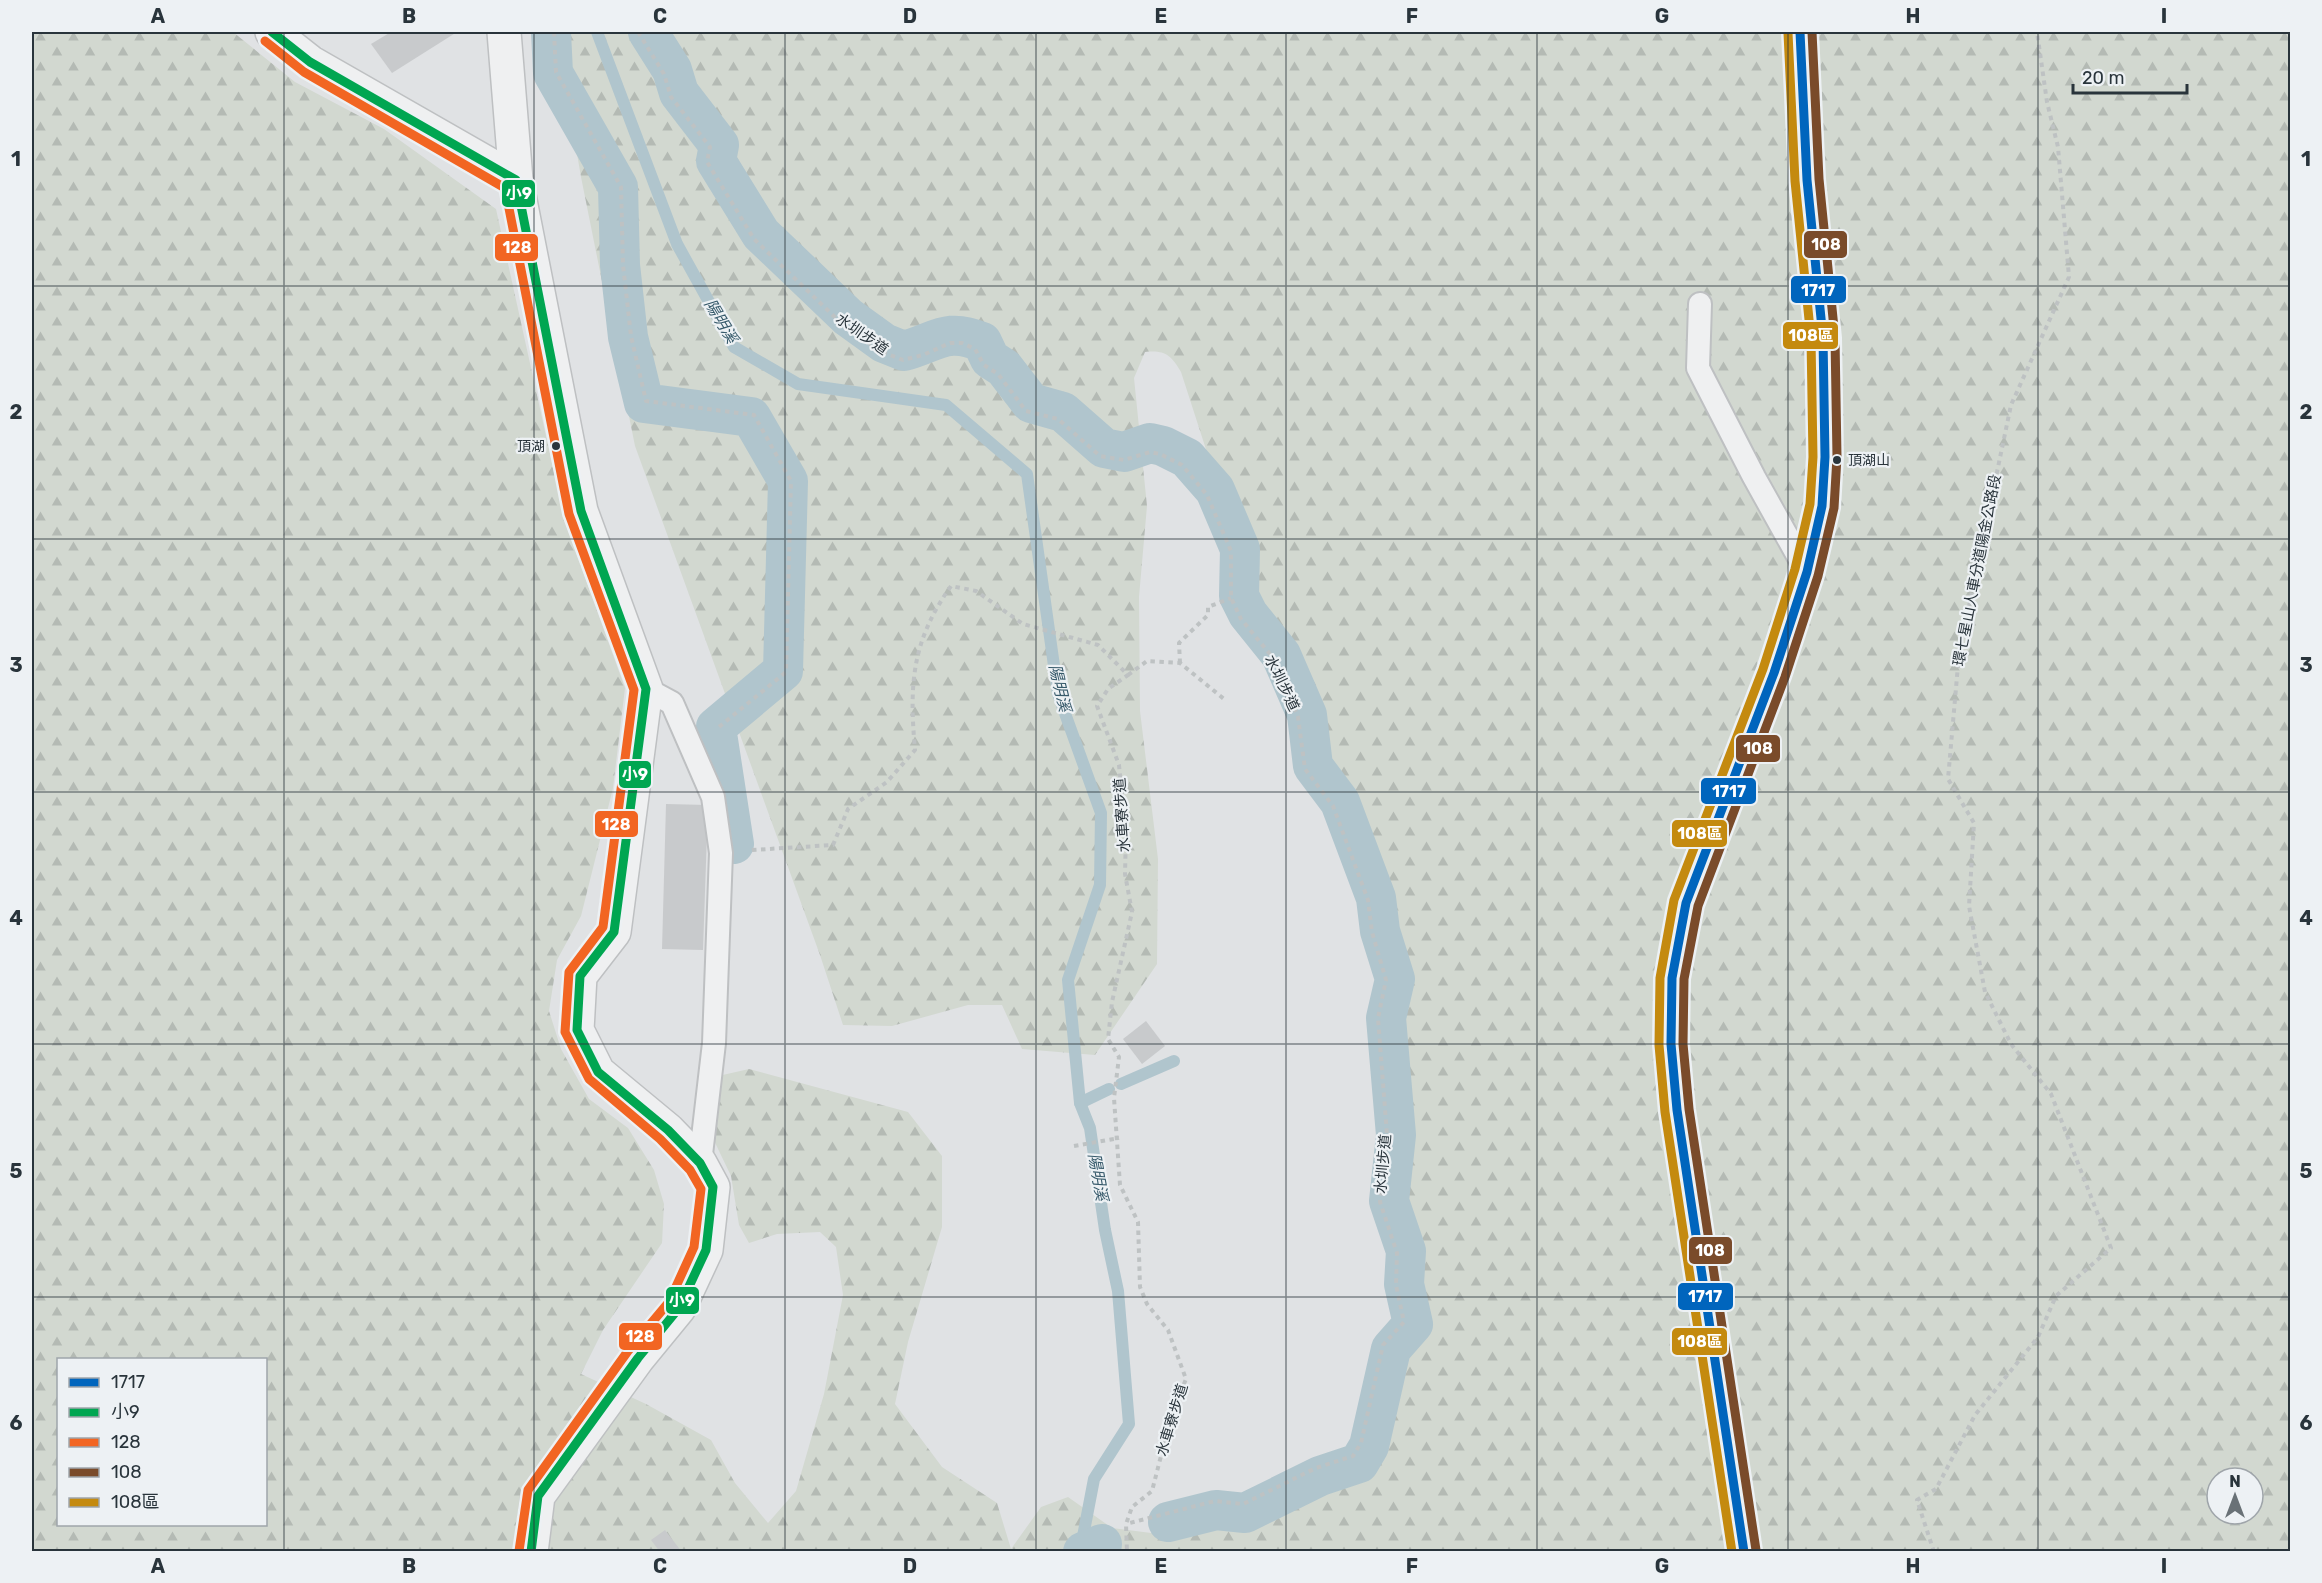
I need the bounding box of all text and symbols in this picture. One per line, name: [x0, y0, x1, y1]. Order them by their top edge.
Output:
text: A: [151, 4, 166, 28]
text: B: [402, 4, 416, 28]
text: C: [653, 4, 667, 28]
text: D: [903, 4, 917, 28]
text: E: [1155, 4, 1167, 28]
text: F: [1406, 4, 1418, 28]
text: G: [1655, 4, 1669, 28]
text: H: [1906, 4, 1920, 28]
text: I: [2161, 4, 2167, 28]
scale bar: [2073, 57, 2187, 95]
text: 20 m: [2082, 67, 2124, 89]
text: 1: [11, 147, 21, 171]
text: 1: [2301, 147, 2311, 171]
line badge: 小9: [501, 179, 536, 208]
text: 小9: [506, 184, 532, 203]
line badge: 108: [1803, 230, 1848, 259]
line badge: 128: [494, 233, 539, 262]
text: 108: [1811, 235, 1841, 254]
text: 128: [502, 238, 532, 257]
line badge: 1717: [1790, 275, 1847, 304]
text: 1717: [1801, 281, 1835, 300]
water label: 陽明溪: [700, 296, 743, 348]
street label: 水圳步道: [832, 309, 892, 359]
line badge: 108區: [1782, 321, 1839, 350]
text: 108區: [1788, 326, 1834, 345]
text: 2: [10, 400, 23, 424]
text: 2: [2300, 400, 2313, 424]
place label: 頂湖: [517, 438, 545, 455]
marker: 頂湖: [550, 440, 562, 452]
place label: 頂湖山: [1848, 452, 1890, 469]
marker: 頂湖山: [1831, 454, 1843, 466]
street label: 環七星山人車分道陽金公路段: [1950, 473, 2004, 667]
street label: 水圳步道: [1261, 652, 1303, 714]
text: 3: [9, 653, 23, 677]
text: 3: [2299, 653, 2313, 677]
water label: 陽明溪: [1045, 662, 1075, 715]
line badge: 108: [1735, 734, 1781, 763]
text: 108: [1743, 739, 1773, 758]
line badge: 小9: [618, 760, 652, 789]
text: 小9: [622, 765, 648, 784]
street label: 水車寮步道: [1110, 777, 1134, 853]
line badge: 1717: [1700, 777, 1757, 805]
text: 1717: [1712, 782, 1746, 801]
line badge: 128: [594, 810, 639, 838]
text: 128: [601, 815, 631, 834]
line badge: 108區: [1671, 819, 1728, 848]
text: 108區: [1677, 824, 1723, 843]
text: 4: [9, 906, 23, 930]
text: 4: [2299, 906, 2313, 930]
street label: 水圳步道: [1371, 1133, 1395, 1195]
water label: 陽明溪: [1084, 1152, 1112, 1204]
text: 5: [10, 1159, 23, 1183]
text: 5: [2300, 1159, 2313, 1183]
line badge: 108: [1688, 1236, 1733, 1265]
text: 108: [1695, 1241, 1725, 1260]
line badge: 1717: [1677, 1282, 1734, 1311]
line badge: 小9: [665, 1286, 700, 1315]
text: 1717: [1688, 1287, 1722, 1306]
text: 小9: [669, 1291, 695, 1310]
line badge: 128: [618, 1322, 663, 1351]
text: 128: [625, 1327, 655, 1346]
line badge: 108區: [1671, 1327, 1728, 1356]
text: 108區: [1677, 1332, 1723, 1351]
legend: [57, 1358, 267, 1526]
text: 1717: [111, 1371, 145, 1393]
street label: 水車寮步道: [1152, 1381, 1192, 1459]
text: 小9: [111, 1401, 140, 1423]
text: 6: [9, 1411, 23, 1435]
text: 6: [2299, 1411, 2313, 1435]
text: 128: [111, 1431, 141, 1453]
text: 108: [111, 1461, 142, 1483]
north arrow: [2205, 1466, 2265, 1526]
text: N: [2229, 1472, 2241, 1491]
text: 108區: [111, 1491, 160, 1513]
text: A: [151, 1554, 166, 1578]
text: B: [402, 1554, 416, 1578]
text: C: [653, 1554, 667, 1578]
text: D: [903, 1554, 917, 1578]
text: E: [1155, 1554, 1167, 1578]
text: F: [1406, 1554, 1418, 1578]
text: G: [1655, 1554, 1669, 1578]
text: H: [1906, 1554, 1920, 1578]
text: I: [2161, 1554, 2167, 1578]

